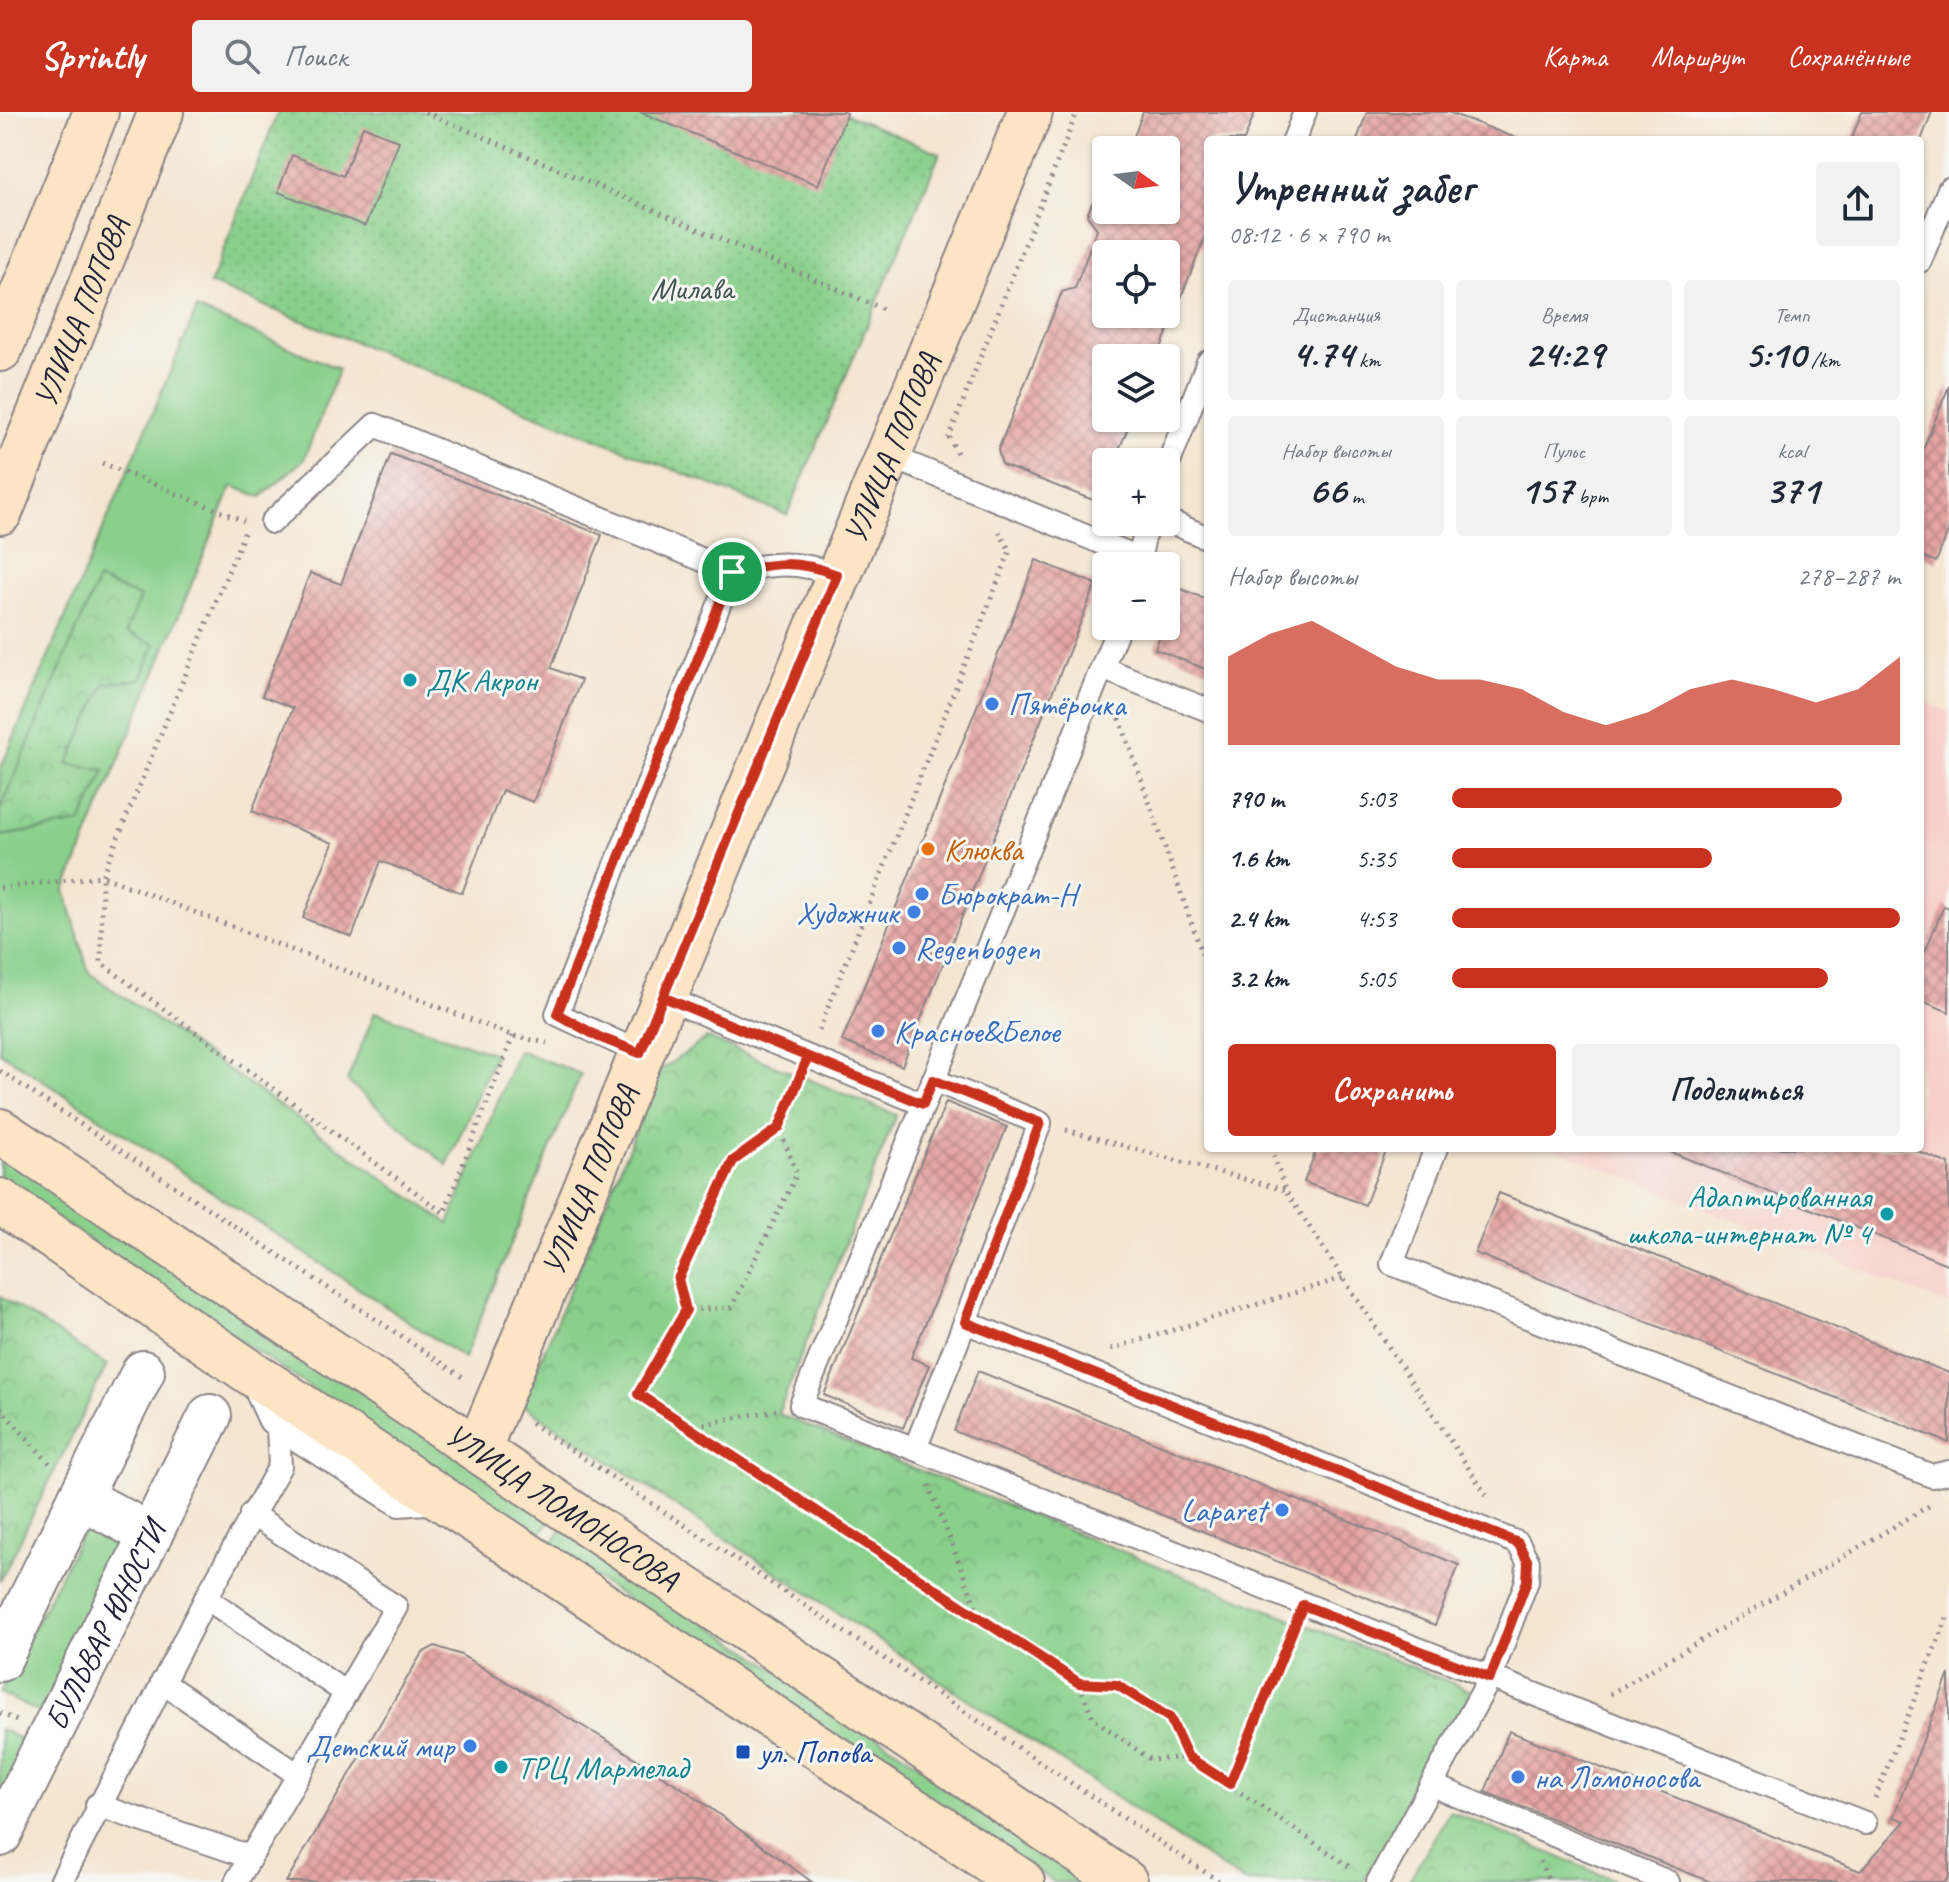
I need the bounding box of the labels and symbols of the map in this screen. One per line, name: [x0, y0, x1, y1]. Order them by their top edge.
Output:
north arrow: [1092, 136, 1180, 224]
street label: УЛИЦА ПОПОВА: [24, 210, 138, 413]
park label: Милава: [651, 268, 736, 309]
street label: УЛИЦА ПОПОВА: [834, 346, 950, 549]
pin: [698, 538, 766, 606]
place label: ДК Акрон: [426, 660, 540, 701]
marker: ДК Акрон: [401, 671, 419, 689]
place label: Пятёрочка: [1008, 684, 1127, 725]
marker: Пятёрочка: [983, 695, 1001, 713]
place label: Клюква: [944, 829, 1025, 870]
marker: Клюква: [919, 840, 937, 858]
place label: Бюрократ-Н: [938, 874, 1081, 915]
marker: Бюрократ-Н: [913, 885, 931, 903]
place label: Художник: [797, 892, 901, 933]
marker: Художник: [905, 903, 923, 921]
place label: Regenbogen: [915, 928, 1040, 969]
marker: Regenbogen: [890, 939, 908, 957]
place label: Красное&Белое: [894, 1011, 1062, 1052]
marker: Красное&Белое: [869, 1022, 887, 1040]
street label: УЛИЦА ПОПОВА: [532, 1078, 648, 1281]
place label: Адаптированная школа-интернат № 4: [1627, 1176, 1875, 1254]
marker: Адаптированная школа-интернат № 4: [1878, 1205, 1896, 1223]
street label: УЛИЦА ЛОМОНОСОВА: [437, 1414, 687, 1600]
place label: Laparet: [1181, 1490, 1270, 1531]
marker: Laparet: [1273, 1501, 1291, 1519]
street label: БУЛЬВАР ЮНОСТИ: [36, 1510, 177, 1737]
place label: Детский мир: [306, 1726, 456, 1767]
place label: ул. Попова: [757, 1732, 874, 1773]
marker: Детский мир: [461, 1737, 479, 1755]
marker: ул. Попова: [734, 1743, 752, 1761]
place label: ТРЦ Мармелад: [517, 1747, 691, 1788]
place label: на Ломоносова: [1534, 1757, 1702, 1798]
marker: ТРЦ Мармелад: [492, 1758, 510, 1776]
marker: на Ломоносова: [1509, 1768, 1527, 1786]

